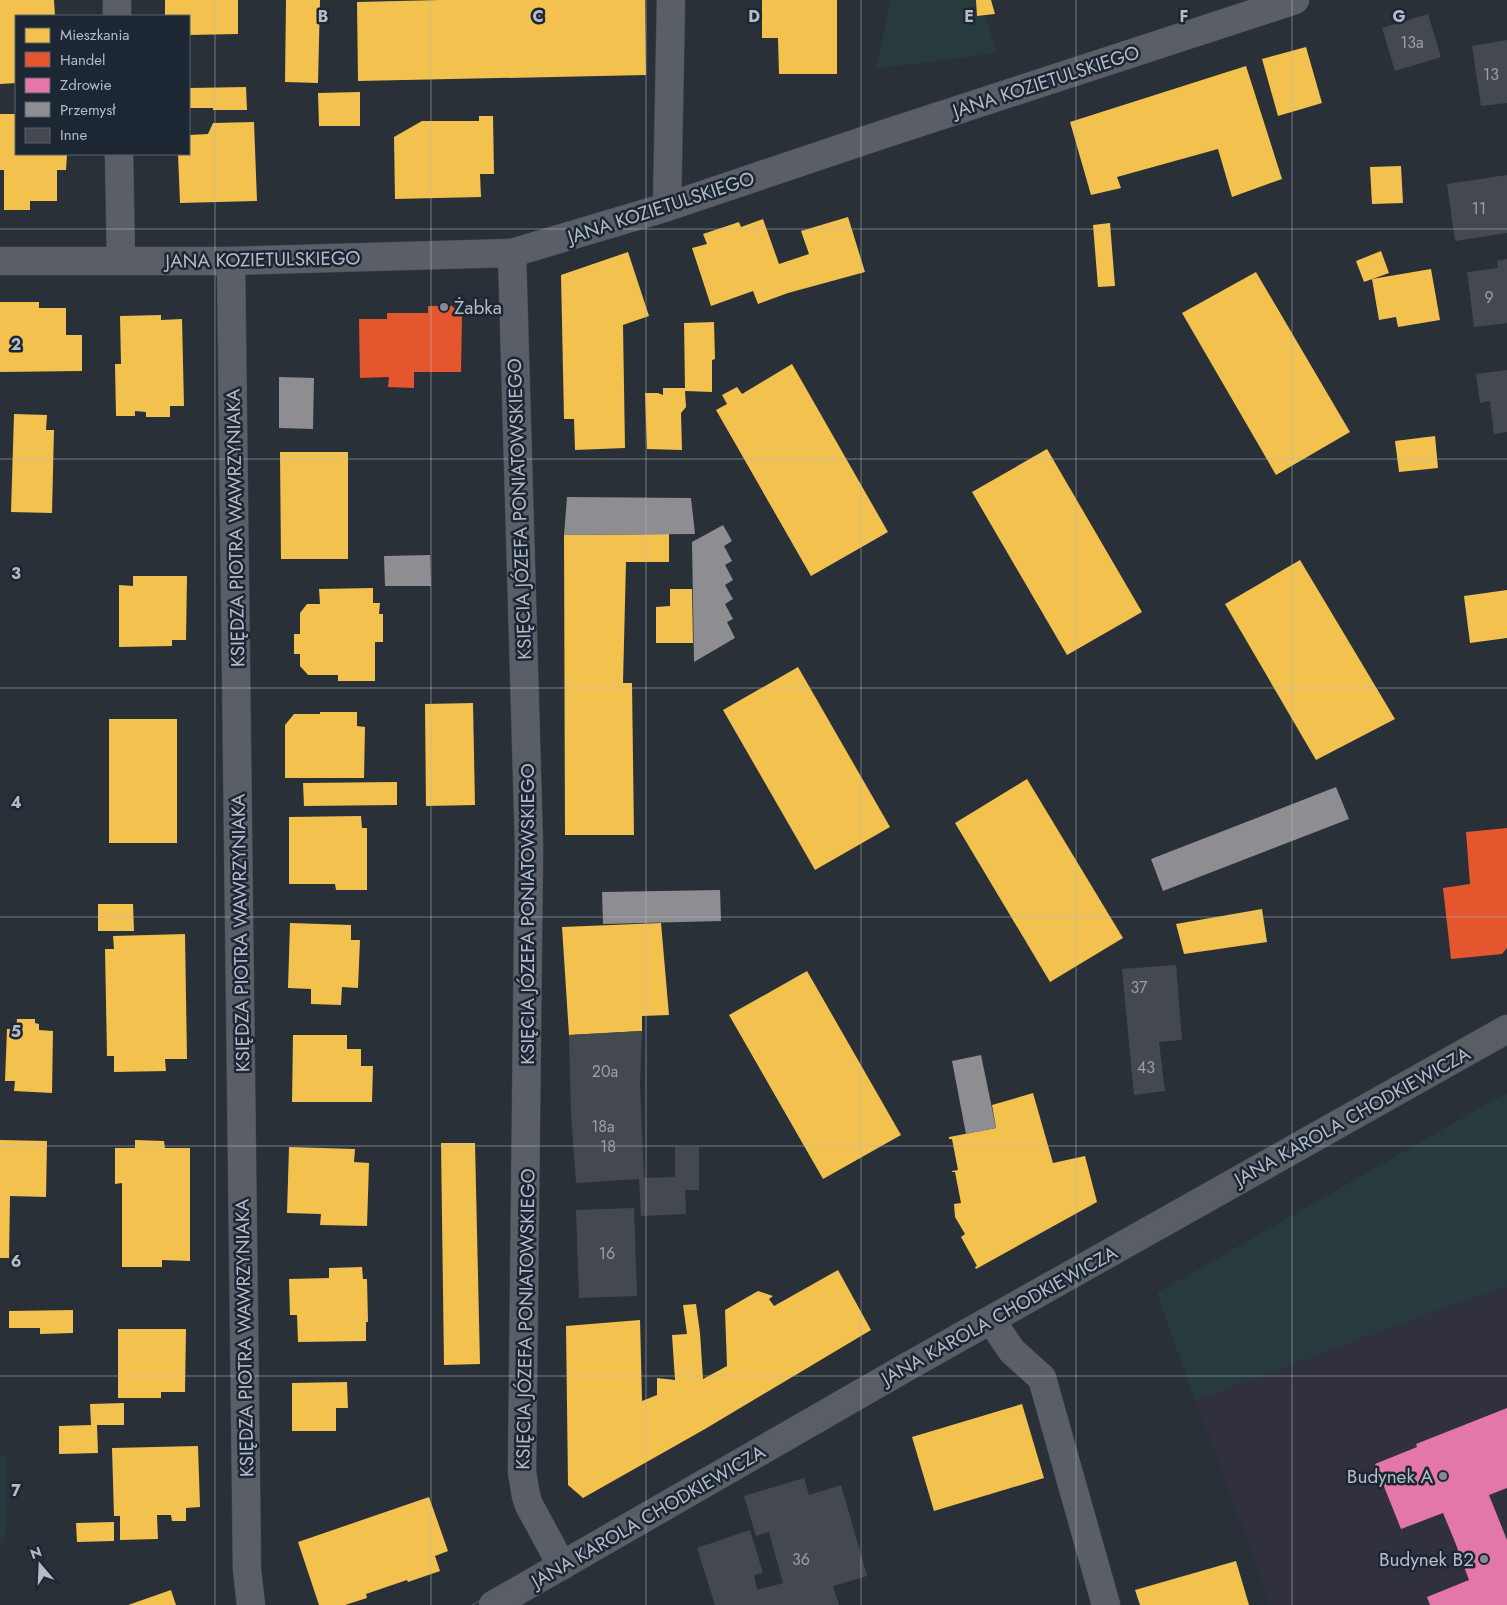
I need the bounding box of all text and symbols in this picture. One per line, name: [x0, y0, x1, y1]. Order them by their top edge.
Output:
text: B: [318, 5, 328, 28]
text: C: [532, 5, 544, 28]
text: D: [748, 5, 760, 28]
text: E: [964, 5, 974, 28]
text: F: [1180, 5, 1188, 28]
text: G: [1392, 5, 1406, 28]
legend: [15, 15, 190, 155]
text: Mieszkania: [60, 24, 130, 46]
house number: 13a: [1400, 31, 1424, 54]
street label: JANA KOZIETULSKIEGO: [946, 39, 1143, 125]
text: Handel: [60, 49, 106, 71]
house number: 13: [1483, 63, 1499, 86]
text: Zdrowie: [60, 74, 112, 96]
text: Przemysł: [60, 99, 116, 121]
text: Inne: [60, 124, 87, 146]
street label: JANA KOZIETULSKIEGO: [561, 165, 758, 251]
house number: 11: [1472, 197, 1486, 220]
street label: JANA KOZIETULSKIEGO: [162, 244, 361, 275]
house number: 9: [1484, 286, 1494, 309]
place label: Żabka: [454, 294, 502, 321]
marker: Żabka: [438, 301, 450, 313]
text: 2: [11, 333, 21, 356]
street label: KSIĘCIA JÓZEFA PONIATOWSKIEGO: [501, 358, 538, 660]
street label: KSIĘDZA PIOTRA WAWRZYNIAKA: [220, 388, 251, 667]
text: 3: [11, 562, 21, 585]
street label: KSIĘCIA JÓZEFA PONIATOWSKIEGO: [514, 763, 541, 1065]
text: 4: [10, 791, 22, 814]
street label: KSIĘDZA PIOTRA WAWRZYNIAKA: [225, 793, 256, 1072]
house number: 37: [1131, 976, 1148, 999]
text: 5: [11, 1020, 21, 1043]
street label: JANA KAROLA CHODKIEWICZA: [1227, 1040, 1475, 1194]
house number: 43: [1137, 1056, 1155, 1079]
house number: 20a: [592, 1060, 618, 1083]
house number: 18a: [591, 1115, 615, 1138]
house number: 18: [600, 1135, 616, 1158]
street label: KSIĘCIA JÓZEFA PONIATOWSKIEGO: [509, 1168, 542, 1470]
street label: KSIĘDZA PIOTRA WAWRZYNIAKA: [229, 1198, 260, 1477]
street label: JANA KAROLA CHODKIEWICZA: [874, 1239, 1122, 1393]
house number: 16: [599, 1242, 615, 1265]
text: 6: [11, 1250, 21, 1273]
street label: JANA KAROLA CHODKIEWICZA: [524, 1438, 770, 1596]
place label: Budynek A: [1347, 1463, 1433, 1490]
marker: Budynek A: [1437, 1470, 1449, 1482]
text: 7: [11, 1479, 21, 1502]
north arrow: [15, 1540, 65, 1590]
text: N: [27, 1541, 44, 1564]
place label: Budynek B2: [1379, 1546, 1474, 1573]
house number: 36: [792, 1548, 810, 1571]
marker: Budynek B2: [1478, 1553, 1490, 1565]

